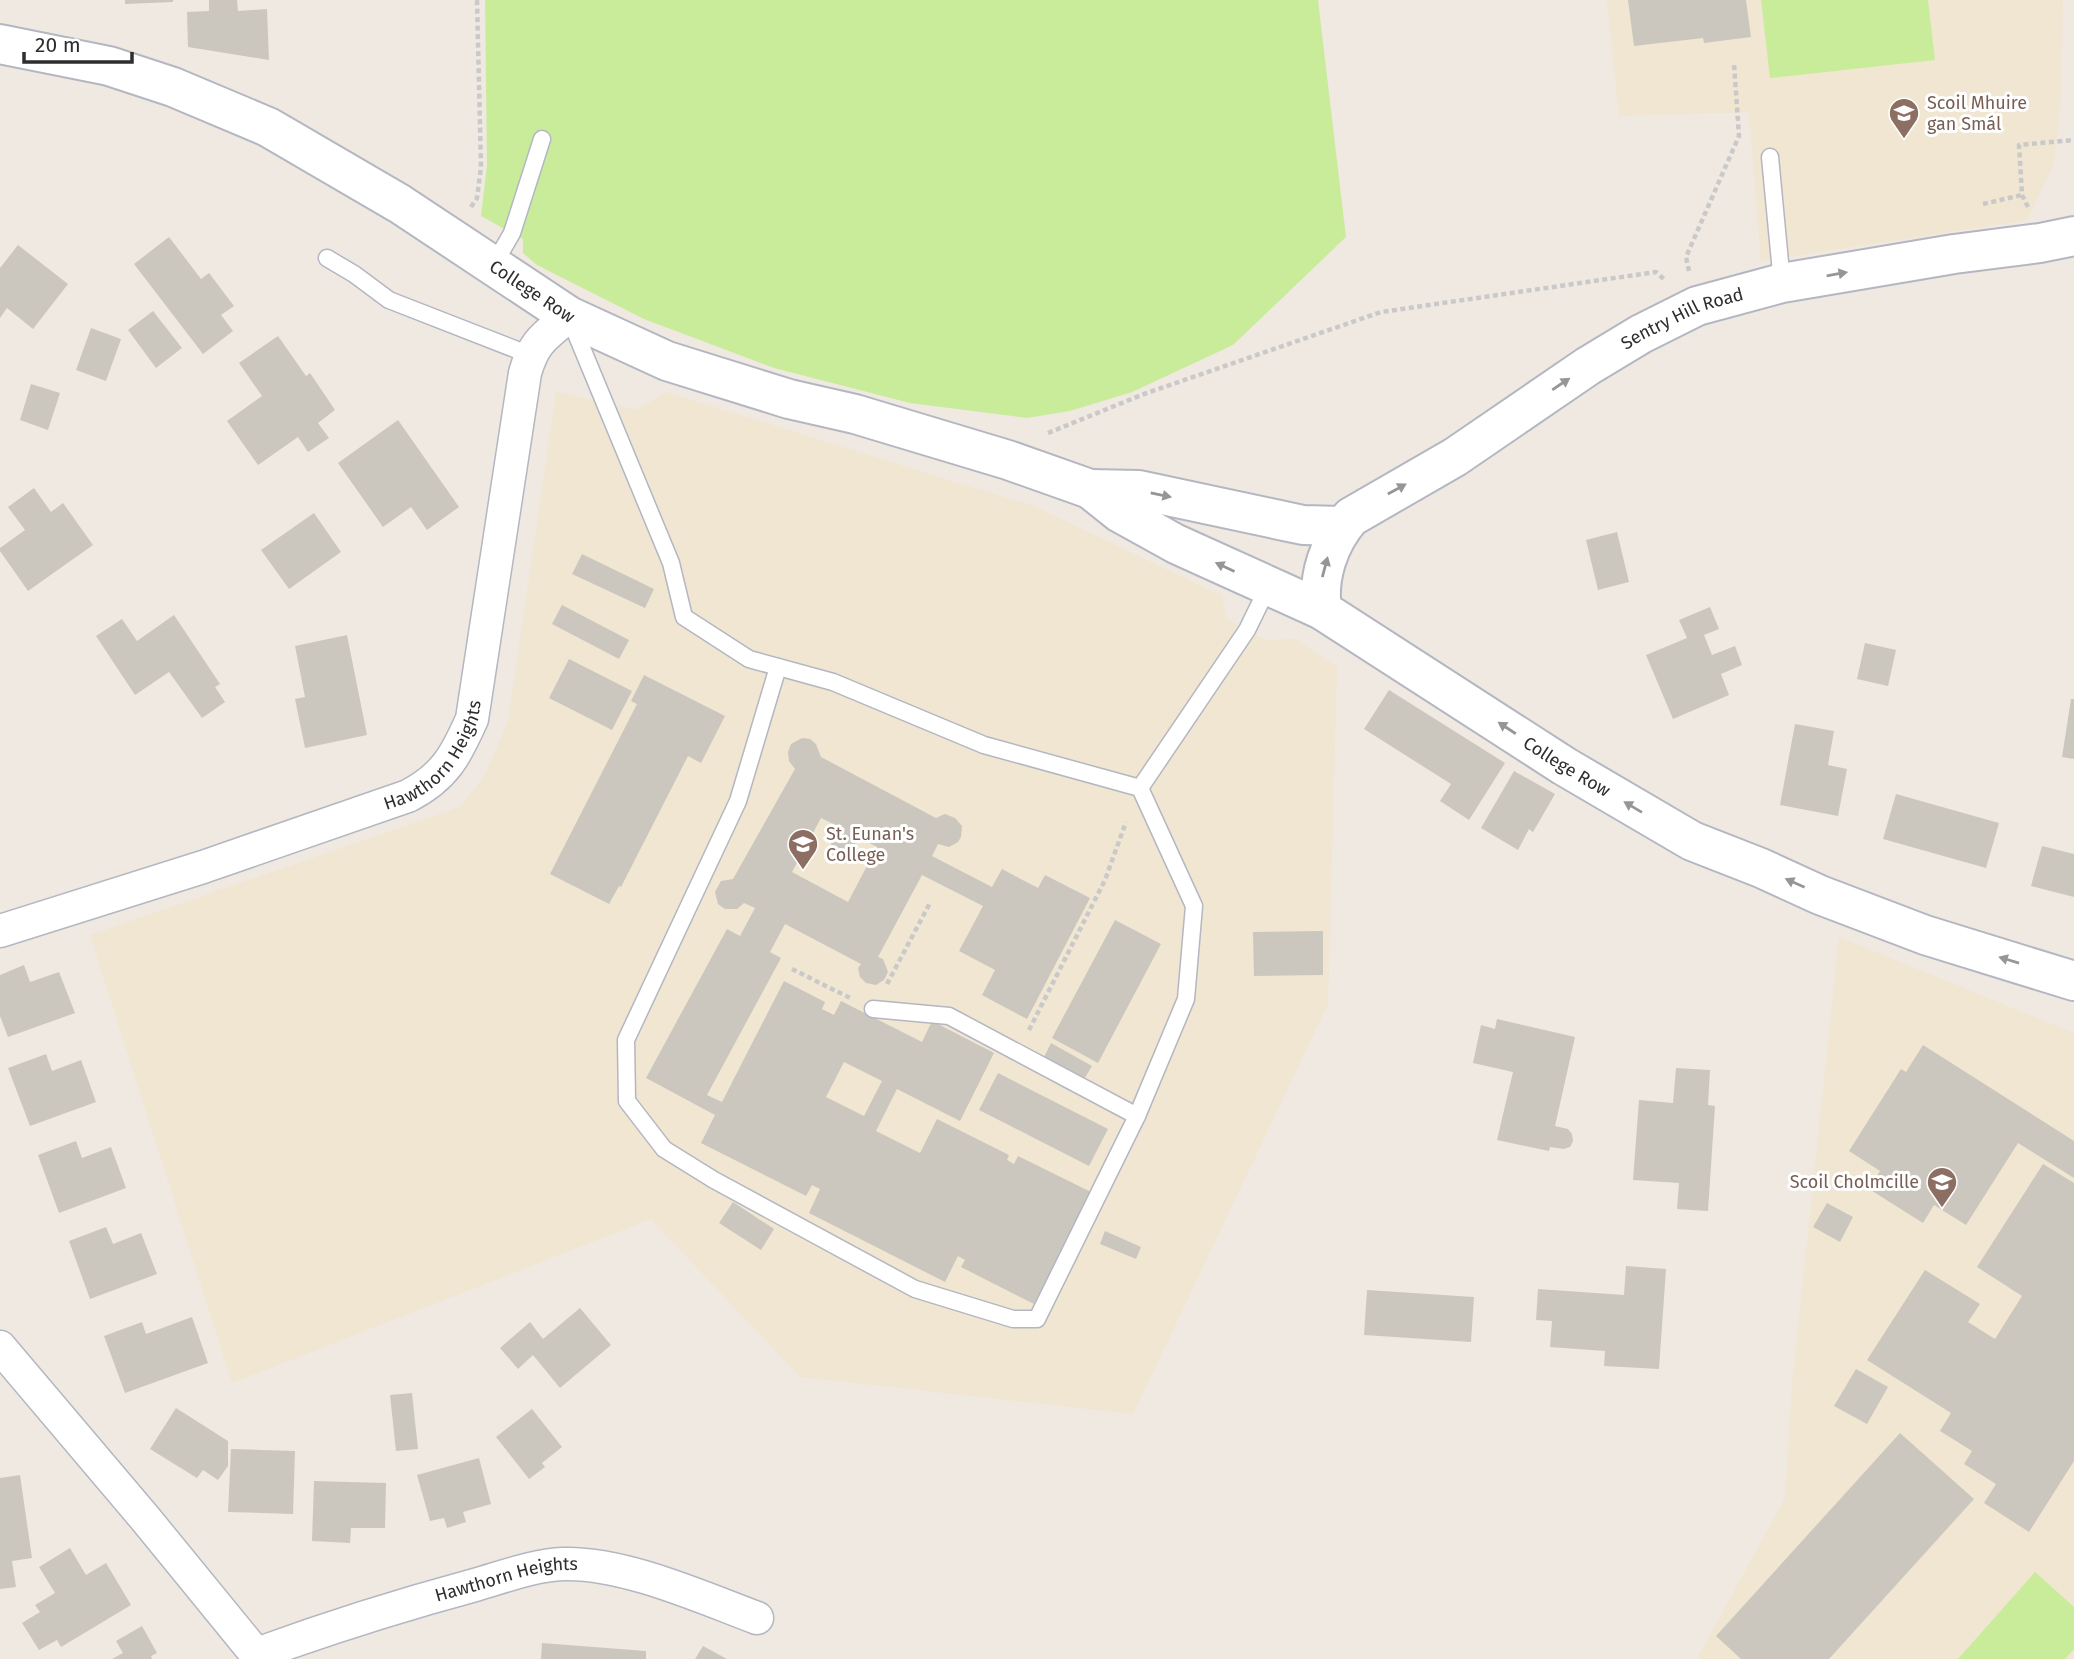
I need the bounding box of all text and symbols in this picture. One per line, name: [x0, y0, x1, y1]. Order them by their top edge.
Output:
scale bar: [24, 21, 133, 65]
text: 20 m: [35, 32, 81, 58]
place label: Scoil Mhuire gan Smál: [1927, 92, 2027, 135]
school or university icon: Scoil Mhuire gan Smál: [1887, 96, 1921, 140]
street label: College Row: [485, 255, 579, 328]
one-way arrow: [1826, 268, 1848, 279]
street label: Sentry Hill Road: [1617, 283, 1746, 354]
one-way arrow: [1552, 377, 1570, 391]
one-way arrow: [1388, 483, 1407, 495]
one-way arrow: [1150, 490, 1172, 501]
one-way arrow: [1320, 555, 1331, 577]
one-way arrow: [1215, 561, 1235, 573]
street label: Hawthorn Heights: [381, 699, 486, 815]
one-way arrow: [1497, 722, 1517, 735]
street label: College Row: [1519, 732, 1614, 802]
one-way arrow: [1624, 800, 1643, 813]
place label: St. Eunan's College: [826, 823, 914, 866]
school or university icon: St. Eunan's College: [786, 827, 820, 871]
one-way arrow: [1785, 877, 1805, 889]
one-way arrow: [1998, 955, 2019, 965]
school or university icon: Scoil Cholmcille: [1925, 1165, 1959, 1209]
place label: Scoil Cholmcille: [1790, 1171, 1919, 1193]
street label: Hawthorn Heights: [432, 1553, 578, 1607]

